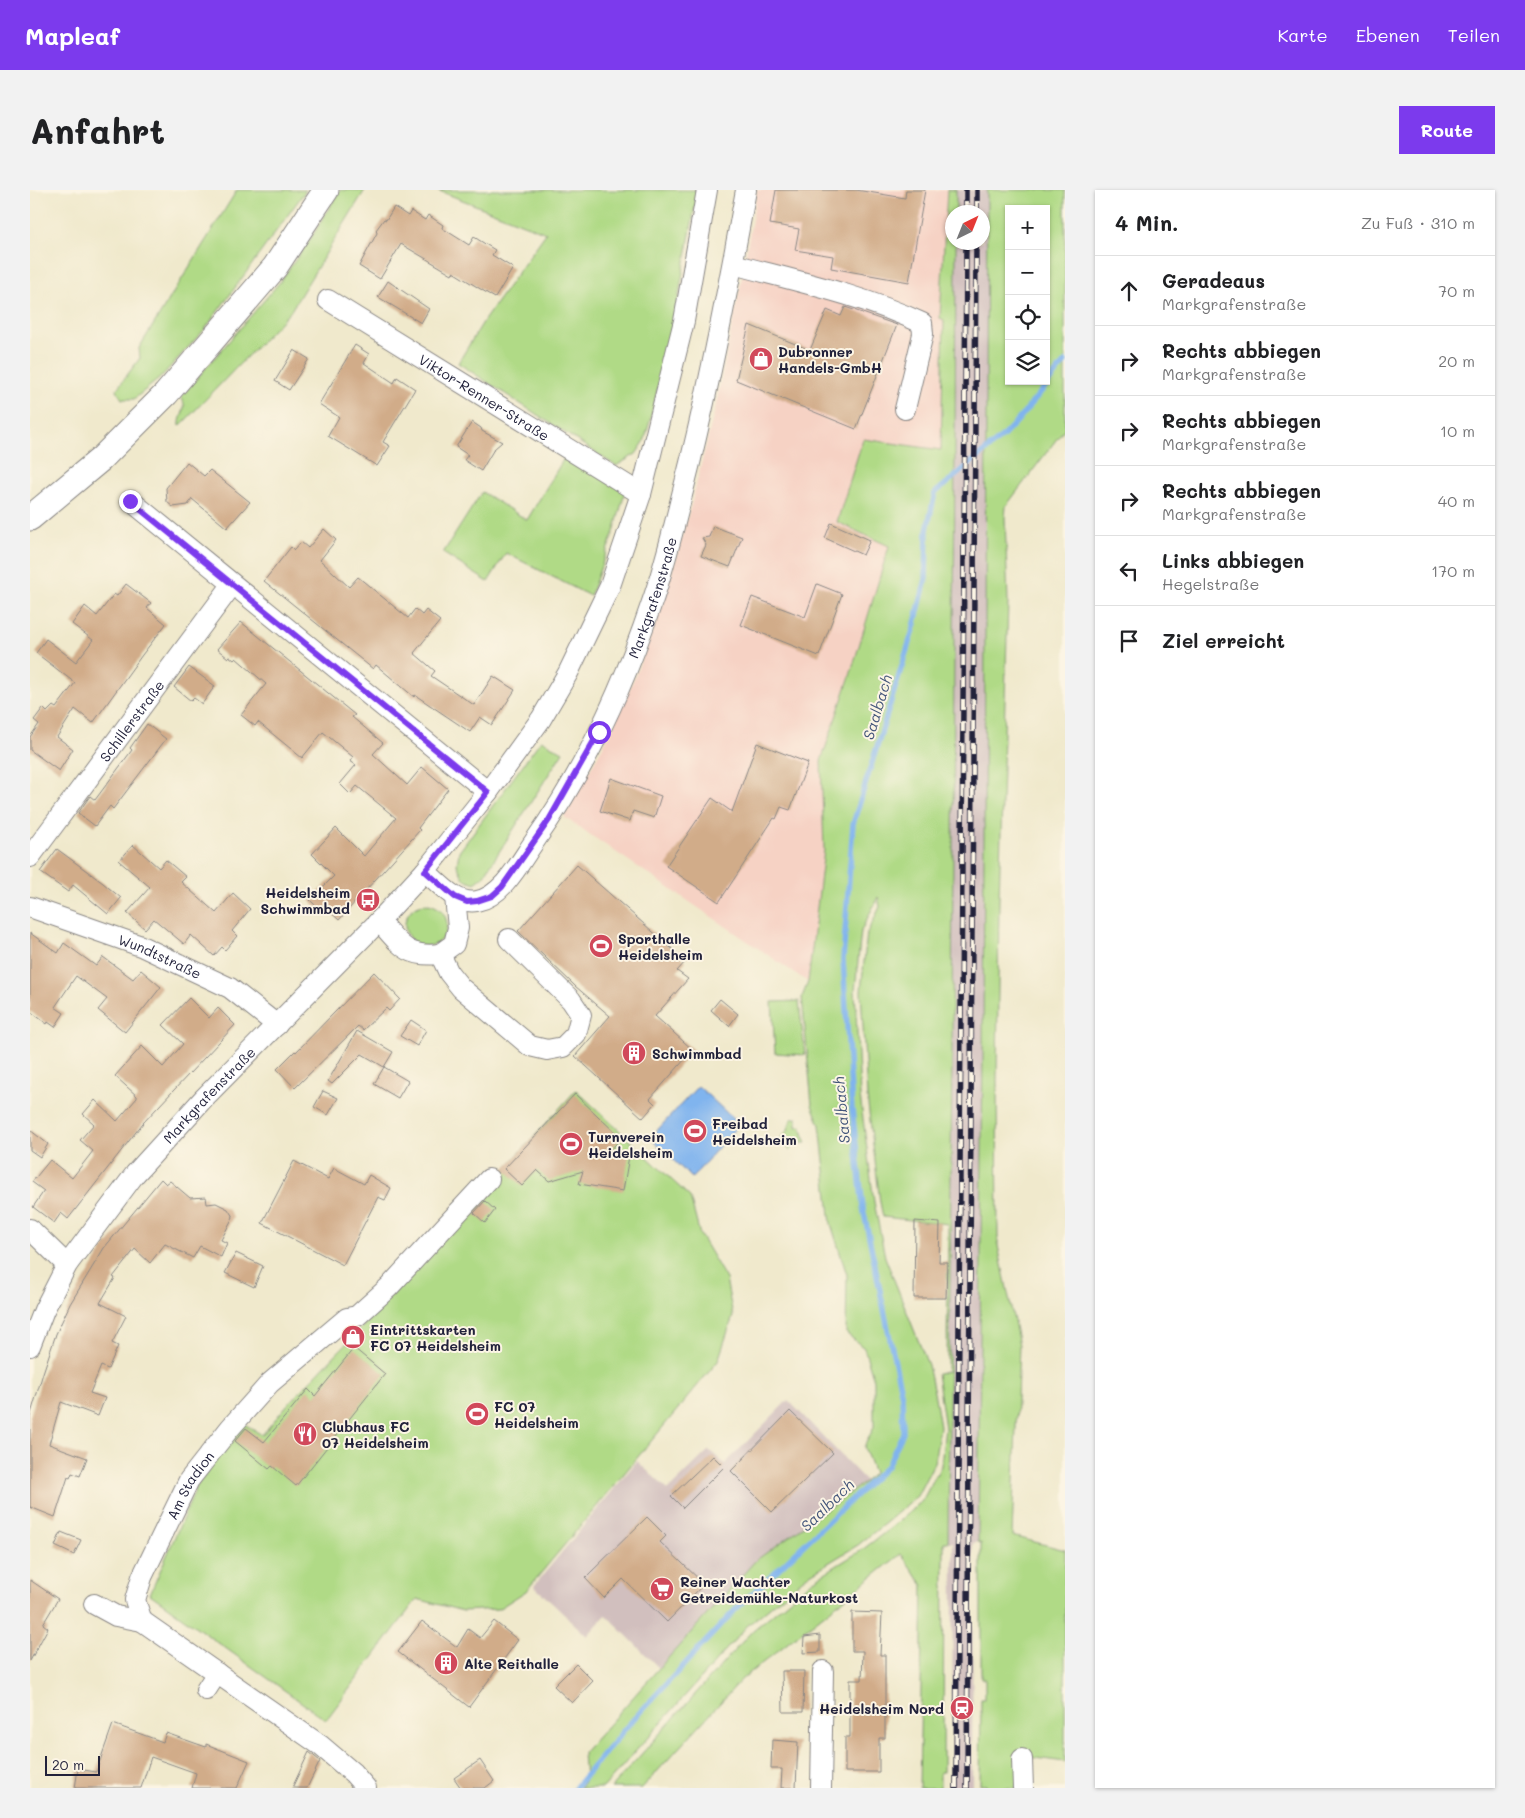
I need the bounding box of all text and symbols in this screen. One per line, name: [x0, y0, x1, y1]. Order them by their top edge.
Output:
text: Mapleaf: [25, 20, 120, 51]
text: Karte: [1277, 23, 1328, 47]
text: Ebenen: [1356, 23, 1420, 47]
text: Teilen: [1448, 23, 1500, 47]
button: Route: [1399, 106, 1495, 154]
text: Anfahrt: [30, 107, 165, 153]
north arrow: [945, 205, 990, 250]
map controls: [1005, 205, 1050, 385]
button: +: [1005, 205, 1050, 250]
text: 4 Min.: [1115, 209, 1178, 236]
text: Zu Fuß · 310 m: [1361, 212, 1475, 233]
button: −: [1005, 250, 1050, 295]
text: Geradeaus: [1162, 268, 1265, 293]
icon: ahead: [1115, 277, 1143, 305]
text: 70 m: [1438, 280, 1475, 301]
text: Markgrafenstraße: [1162, 293, 1306, 314]
button: locate: [1005, 295, 1050, 340]
text: Rechts abbiegen: [1162, 338, 1321, 363]
button: layers: [1005, 340, 1050, 385]
place label: Dubronner Handels-GmbH: [778, 342, 882, 377]
shop icon: Dubronner Handels-GmbH: [748, 346, 774, 372]
icon: right: [1115, 347, 1143, 375]
street label: Viktor-Renner-Straße: [415, 349, 553, 445]
text: 20 m: [1438, 350, 1475, 371]
text: Markgrafenstraße: [1162, 363, 1306, 384]
text: Rechts abbiegen: [1162, 408, 1321, 433]
icon: right: [1115, 417, 1143, 445]
text: 10 m: [1440, 420, 1475, 441]
text: Markgrafenstraße: [1162, 433, 1306, 454]
text: Rechts abbiegen: [1162, 478, 1321, 503]
icon: right: [1115, 487, 1143, 515]
route end: [119, 490, 142, 513]
text: 40 m: [1438, 490, 1475, 511]
text: Markgrafenstraße: [1162, 503, 1306, 524]
street label: Markgrafenstraße: [623, 535, 680, 661]
text: Links abbiegen: [1162, 548, 1304, 573]
icon: left: [1115, 557, 1143, 585]
text: 170 m: [1431, 560, 1475, 581]
text: Hegelstraße: [1162, 573, 1259, 594]
icon: arrive: [1115, 627, 1143, 655]
text: Ziel erreicht: [1162, 628, 1285, 653]
water label: Saalbach: [858, 672, 896, 742]
street label: Schillerstraße: [95, 676, 168, 765]
route start: [588, 721, 611, 744]
place label: Heidelsheim Schwimmbad: [261, 883, 350, 918]
bus stop icon: Heidelsheim Schwimmbad: [355, 887, 381, 913]
street label: Wundtstraße: [116, 929, 205, 983]
place label: Sporthalle Heidelsheim: [618, 929, 703, 964]
sports icon: Sporthalle Heidelsheim: [588, 933, 614, 959]
building icon: Schwimmbad: [621, 1040, 647, 1066]
street label: Markgrafenstraße: [158, 1042, 259, 1147]
place label: Schwimmbad: [652, 1044, 742, 1063]
water label: Saalbach: [828, 1076, 854, 1144]
place label: Freibad Heidelsheim: [712, 1114, 797, 1149]
sports icon: Freibad Heidelsheim: [682, 1118, 708, 1144]
place label: Turnverein Heidelsheim: [588, 1127, 673, 1162]
sports icon: Turnverein Heidelsheim: [558, 1131, 584, 1157]
place label: Eintrittskarten FC 07 Heidelsheim: [370, 1320, 501, 1355]
shop icon: Eintrittskarten FC 07 Heidelsheim: [340, 1324, 366, 1350]
place label: FC 07 Heidelsheim: [494, 1397, 579, 1432]
sports icon: FC 07 Heidelsheim: [464, 1401, 490, 1427]
place label: Clubhaus FC 07 Heidelsheim: [322, 1417, 429, 1452]
restaurant icon: Clubhaus FC 07 Heidelsheim: [292, 1421, 318, 1447]
street label: Am Stadion: [162, 1447, 218, 1523]
water label: Saalbach: [796, 1475, 858, 1535]
place label: Reiner Wachter Getreidemühle-Naturkost: [680, 1572, 858, 1607]
supermarket icon: Reiner Wachter Getreidemühle-Naturkost: [649, 1576, 675, 1602]
building icon: Alte Reithalle: [433, 1650, 459, 1676]
place label: Alte Reithalle: [464, 1654, 559, 1673]
station icon: Heidelsheim Nord: [949, 1695, 975, 1721]
place label: Heidelsheim Nord: [819, 1699, 944, 1718]
scale bar: [45, 1753, 100, 1776]
text: 20 m: [52, 1755, 84, 1774]

